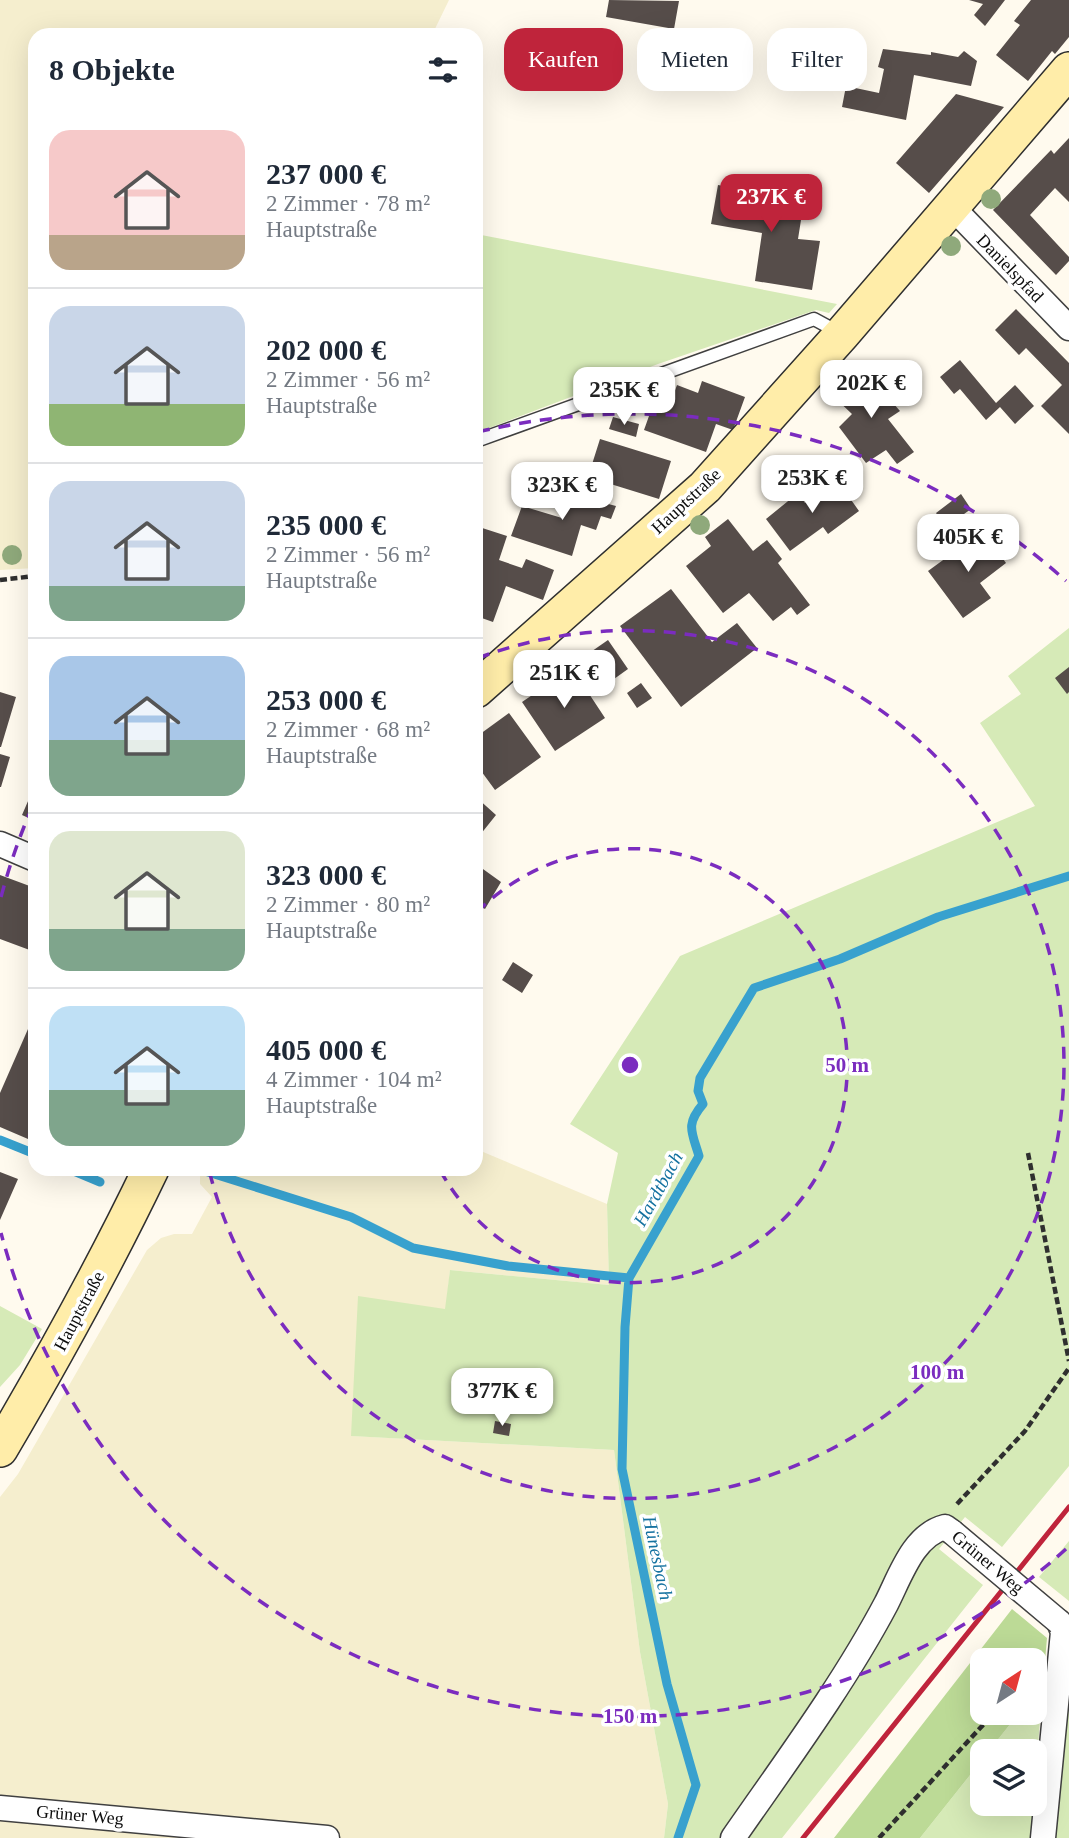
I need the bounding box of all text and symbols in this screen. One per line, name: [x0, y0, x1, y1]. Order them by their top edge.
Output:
chip: Kaufen: [504, 28, 623, 91]
chip: Mieten: [637, 28, 753, 91]
chip: Filter: [767, 28, 867, 91]
icon: filters: [424, 51, 462, 89]
text: 8 Objekte: [49, 53, 175, 86]
text: 237 000 €: [266, 157, 386, 190]
icon: home: [105, 158, 189, 242]
pin: 237K €: [714, 174, 828, 234]
text: 237K €: [736, 184, 806, 209]
text: 2 Zimmer · 78 m²: [266, 191, 430, 216]
text: Hauptstraße: [266, 217, 377, 242]
street label: Danielspfad: [973, 230, 1047, 306]
text: 202 000 €: [266, 333, 386, 366]
icon: home: [105, 334, 189, 418]
pin: 202K €: [814, 360, 928, 420]
text: 2 Zimmer · 56 m²: [266, 367, 430, 392]
pin: 235K €: [567, 368, 681, 427]
text: 202K €: [836, 370, 906, 395]
text: 235K €: [589, 377, 659, 402]
text: Hauptstraße: [266, 393, 377, 418]
pin: 253K €: [755, 456, 869, 515]
pin: 323K €: [505, 462, 619, 522]
street label: Hauptstraße: [647, 464, 725, 538]
text: 253K €: [777, 465, 847, 490]
text: 323K €: [527, 472, 597, 497]
text: 235 000 €: [266, 508, 386, 541]
icon: home: [105, 509, 189, 593]
pin: 405K €: [911, 514, 1025, 574]
text: 405K €: [933, 524, 1003, 549]
text: 2 Zimmer · 56 m²: [266, 542, 430, 567]
text: Hauptstraße: [266, 568, 377, 593]
pin: 251K €: [507, 650, 621, 710]
text: 251K €: [529, 660, 599, 685]
text: 253 000 €: [266, 683, 386, 716]
icon: home: [105, 684, 189, 768]
text: 2 Zimmer · 68 m²: [266, 717, 430, 742]
text: Hauptstraße: [266, 743, 377, 768]
text: 323 000 €: [266, 858, 386, 891]
icon: home: [105, 859, 189, 943]
text: 2 Zimmer · 80 m²: [266, 892, 430, 917]
text: Hauptstraße: [266, 918, 377, 943]
text: 405 000 €: [266, 1033, 386, 1066]
icon: home: [105, 1034, 189, 1118]
centre of rings: [618, 1053, 642, 1077]
text: 50 m: [825, 1053, 869, 1077]
text: 4 Zimmer · 104 m²: [266, 1067, 442, 1092]
text: Hauptstraße: [266, 1093, 377, 1118]
water label: Hardtbach: [629, 1148, 687, 1231]
street label: Hauptstraße: [50, 1268, 108, 1354]
text: 100 m: [910, 1360, 965, 1384]
pin: 377K €: [445, 1368, 559, 1428]
text: 377K €: [467, 1378, 537, 1403]
water label: Hünesbach: [639, 1513, 677, 1602]
street label: Grüner Weg: [948, 1526, 1028, 1598]
north arrow: [970, 1648, 1046, 1726]
map controls: [970, 1648, 1047, 1816]
text: 150 m: [603, 1704, 658, 1728]
button: layers: [970, 1739, 1047, 1816]
street label: Grüner Weg: [35, 1801, 125, 1829]

